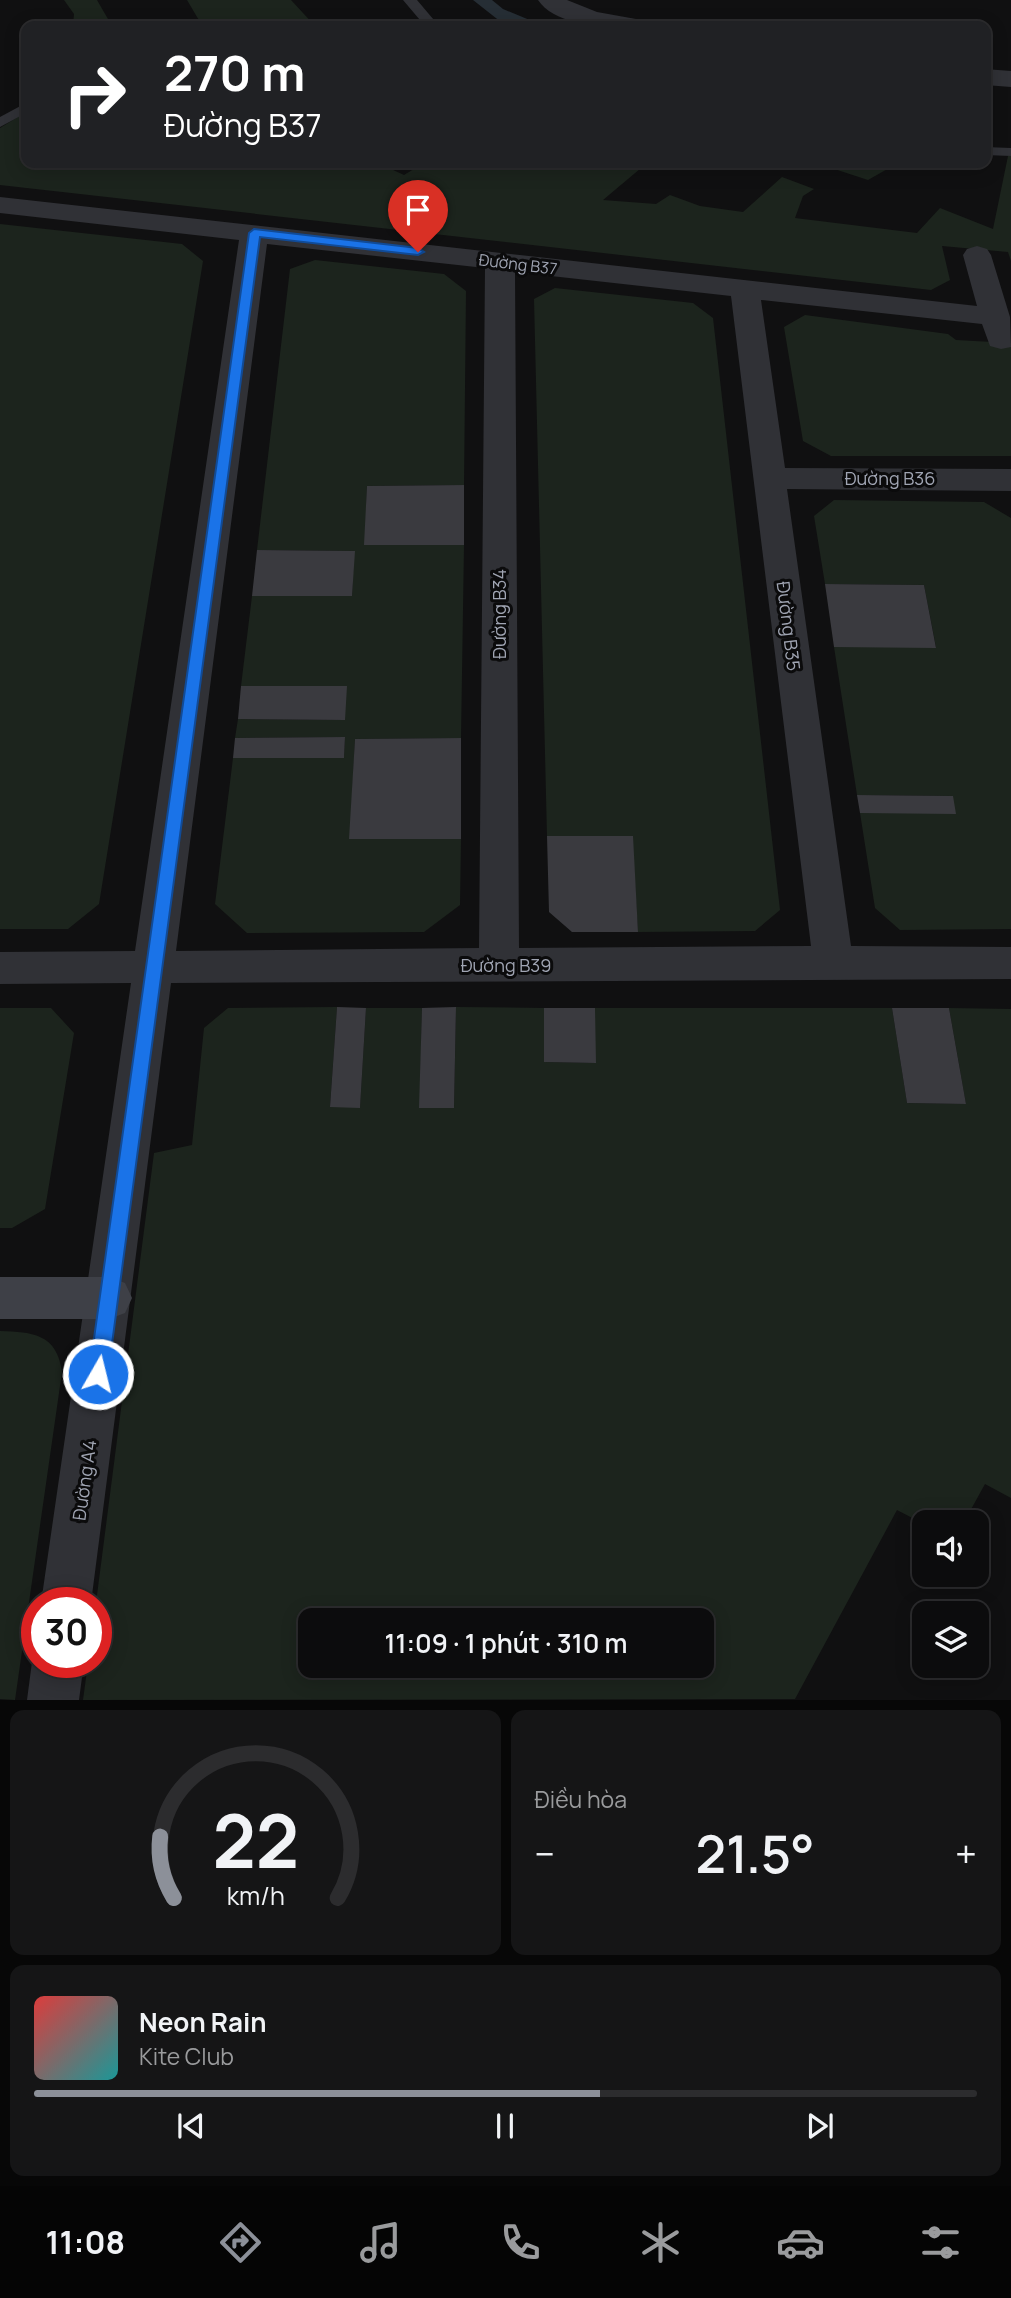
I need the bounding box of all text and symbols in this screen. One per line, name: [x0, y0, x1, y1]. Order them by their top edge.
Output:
text: 270 m: [164, 39, 305, 106]
icon: right: [49, 49, 140, 140]
text: Đường B37: [164, 103, 322, 147]
pin: [388, 180, 448, 252]
icon: arrive: [399, 191, 437, 229]
street label: Đường B37: [478, 248, 558, 280]
street label: Đường B36: [845, 466, 935, 490]
street label: Đường B34: [487, 569, 511, 659]
street label: Đường B35: [772, 580, 806, 672]
street label: Đường B39: [461, 953, 551, 977]
position arrow: [61, 1337, 135, 1411]
street label: Đường A4: [66, 1438, 102, 1522]
map controls: [912, 1510, 989, 1678]
button: sound: [912, 1510, 989, 1587]
speed limit sign: 30: [21, 1587, 112, 1678]
button: layers: [912, 1601, 989, 1678]
text: 11:09 · 1 phút · 310 m: [385, 1625, 627, 1661]
text: Điều hòa: [535, 1783, 627, 1815]
text: 22: [212, 1791, 299, 1891]
text: 21.5°: [696, 1818, 815, 1889]
text: −: [535, 1827, 555, 1879]
text: +: [955, 1827, 977, 1879]
text: km/h: [226, 1878, 284, 1913]
text: Neon Rain: [139, 2004, 267, 2040]
text: Kite Club: [139, 2040, 234, 2072]
icon: previous: [172, 2107, 210, 2145]
icon: pause: [486, 2107, 524, 2145]
icon: next: [801, 2107, 839, 2145]
icon: directions: [216, 2218, 265, 2267]
icon: music: [356, 2218, 405, 2267]
icon: phone: [496, 2218, 545, 2267]
icon: climate: [636, 2218, 685, 2267]
icon: car: [776, 2218, 825, 2267]
icon: filters: [916, 2218, 965, 2267]
text: 11:08: [46, 2220, 125, 2264]

